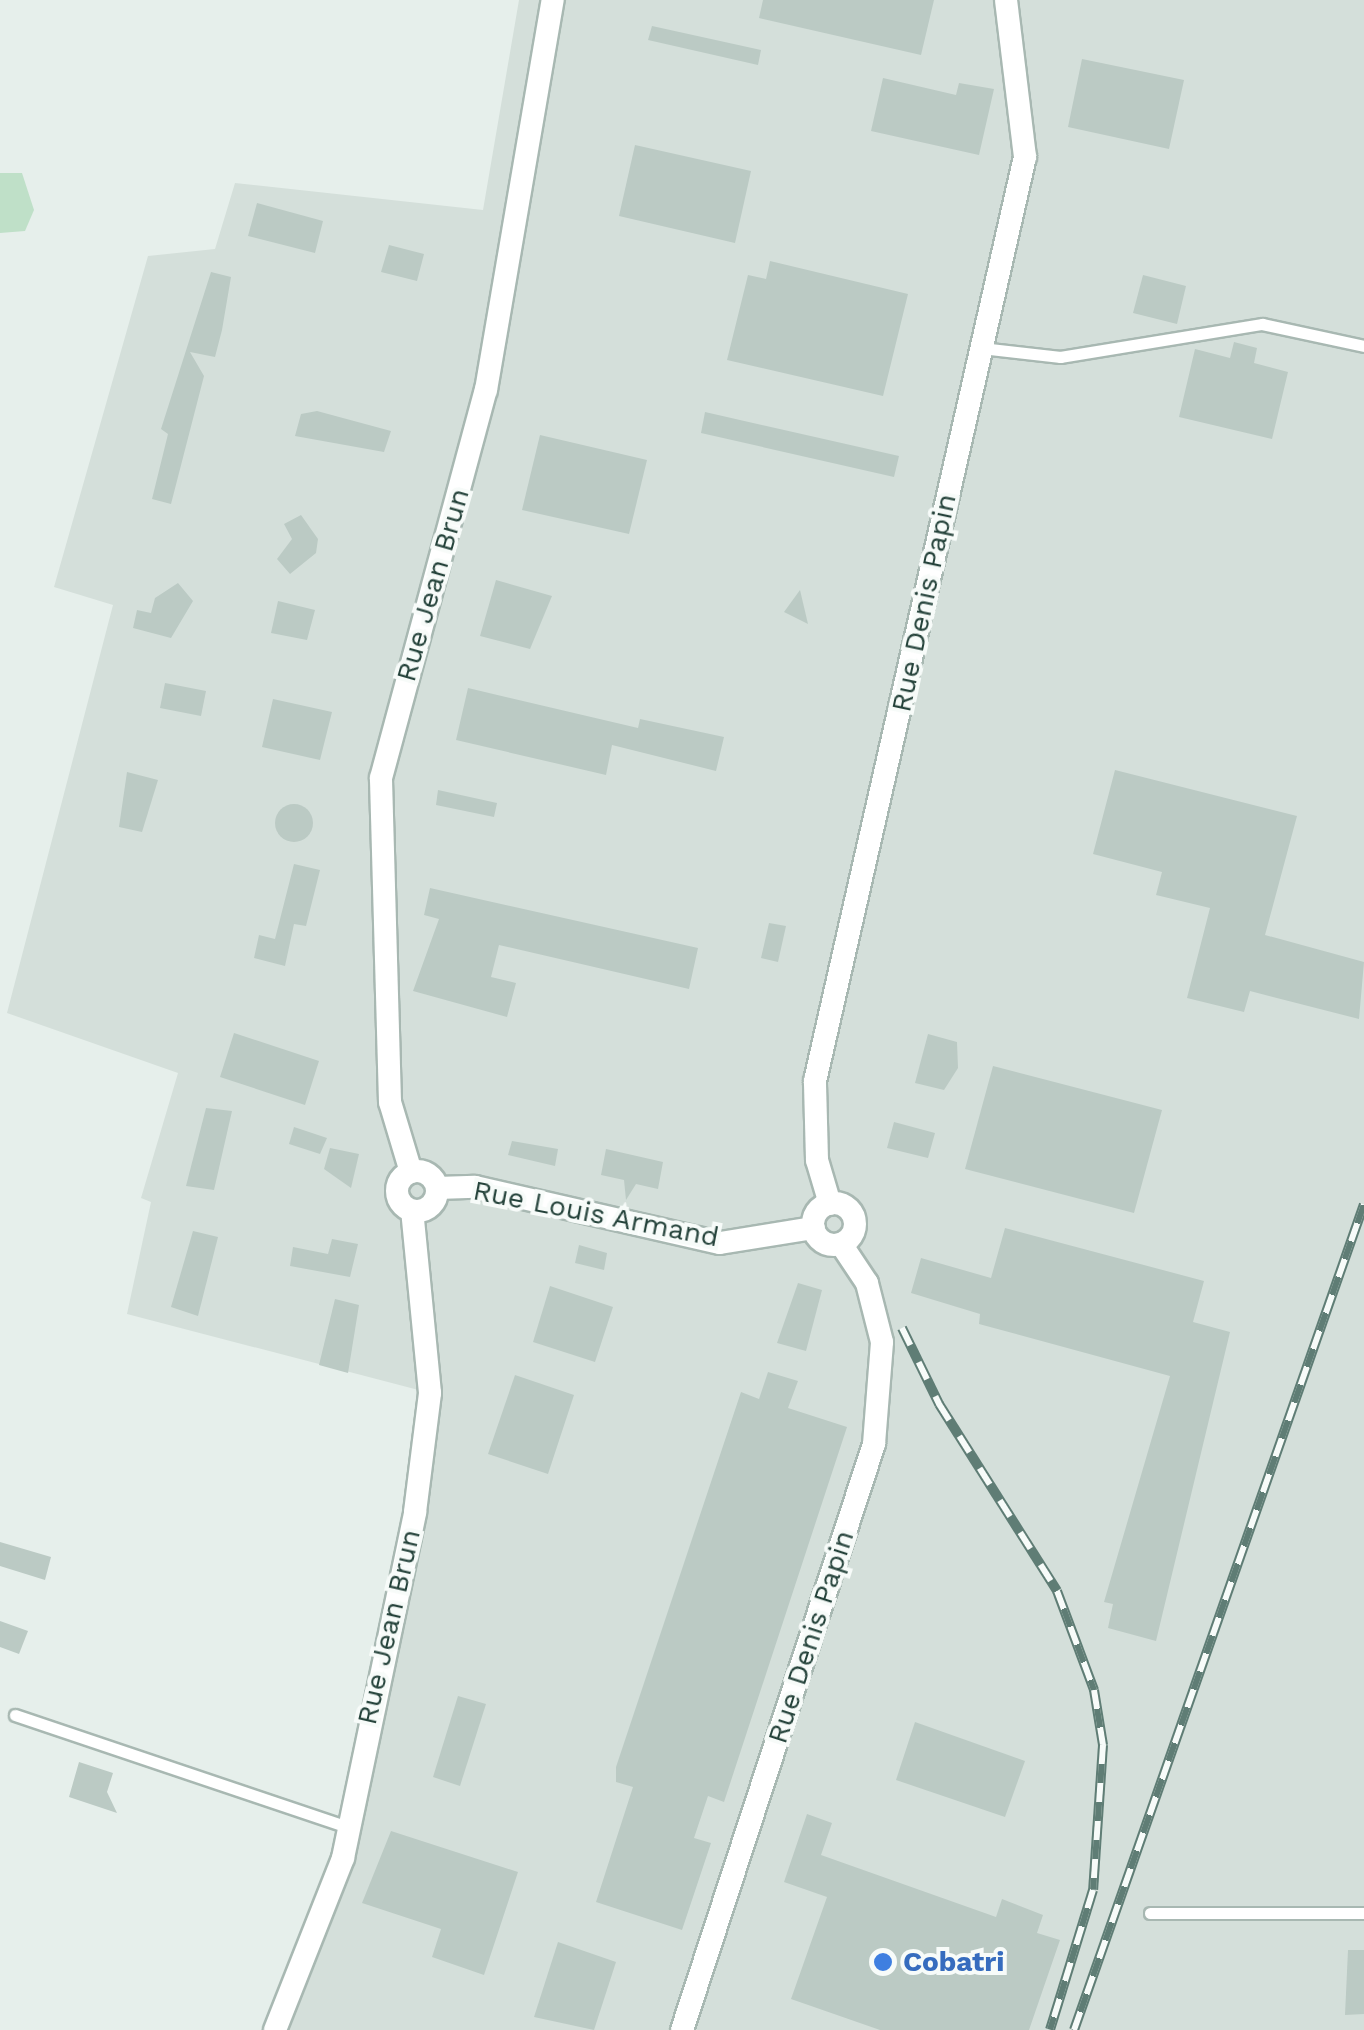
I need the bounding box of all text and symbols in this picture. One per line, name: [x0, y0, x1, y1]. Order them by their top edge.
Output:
street label: Rue Jean Brun: [389, 484, 477, 686]
street label: Rue Denis Papin: [884, 491, 964, 715]
street label: Rue Louis Armand: [470, 1174, 722, 1254]
street label: Rue Jean Brun: [350, 1526, 428, 1728]
street label: Rue Denis Papin: [761, 1526, 861, 1748]
place label: Cobatri: [903, 1945, 1004, 1979]
marker: Cobatri: [872, 1951, 894, 1973]

